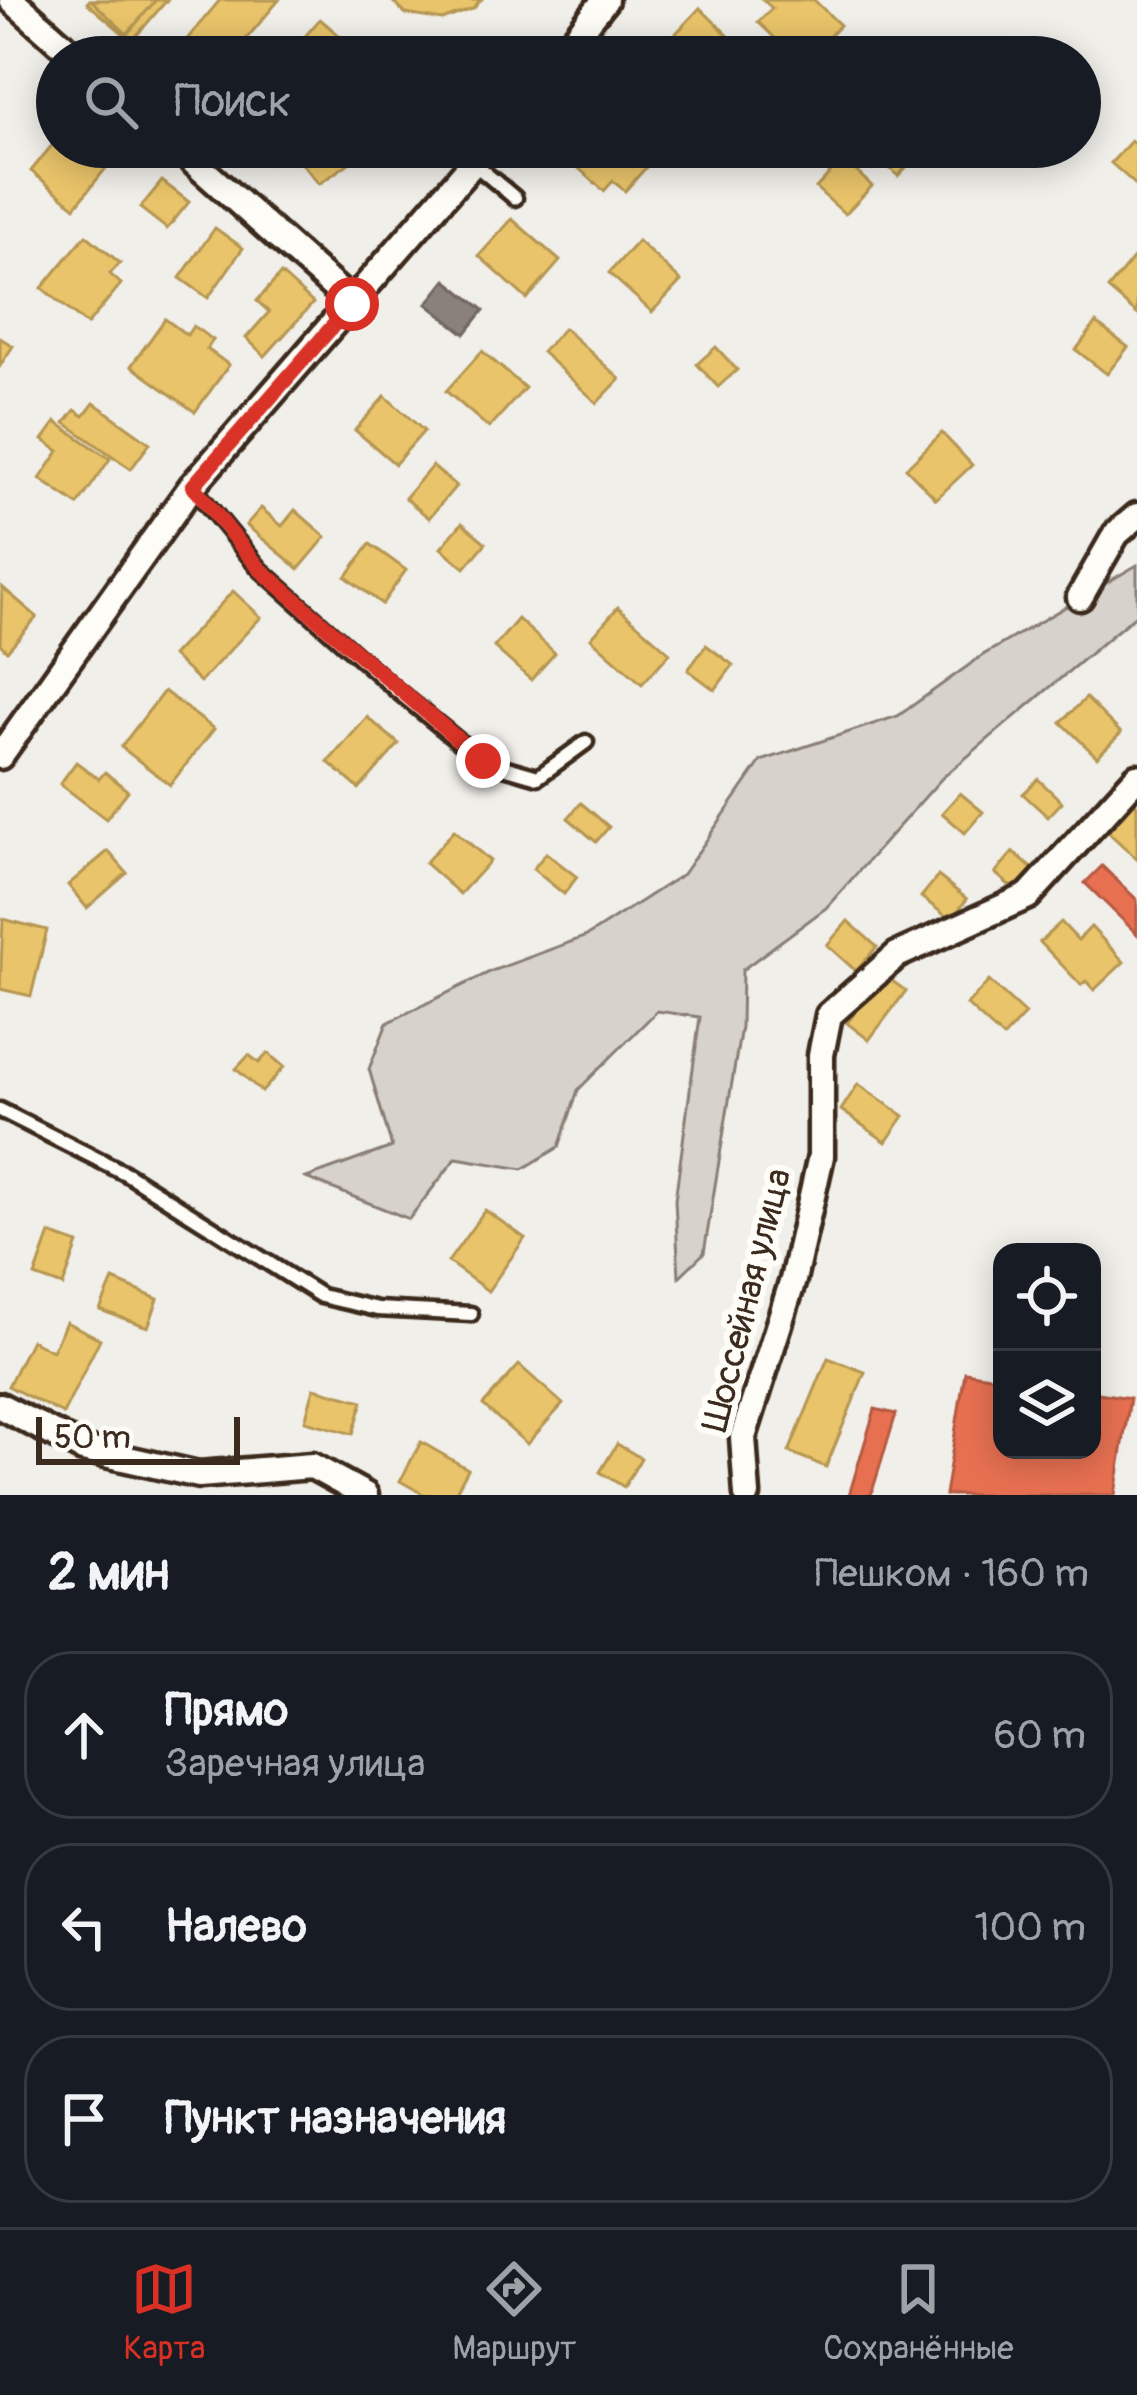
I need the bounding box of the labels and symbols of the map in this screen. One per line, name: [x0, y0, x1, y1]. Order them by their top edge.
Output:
route start: [325, 277, 379, 331]
route end: [456, 734, 510, 788]
street label: Шоссейная улица: [693, 1164, 801, 1436]
scale bar: [36, 1411, 240, 1464]

